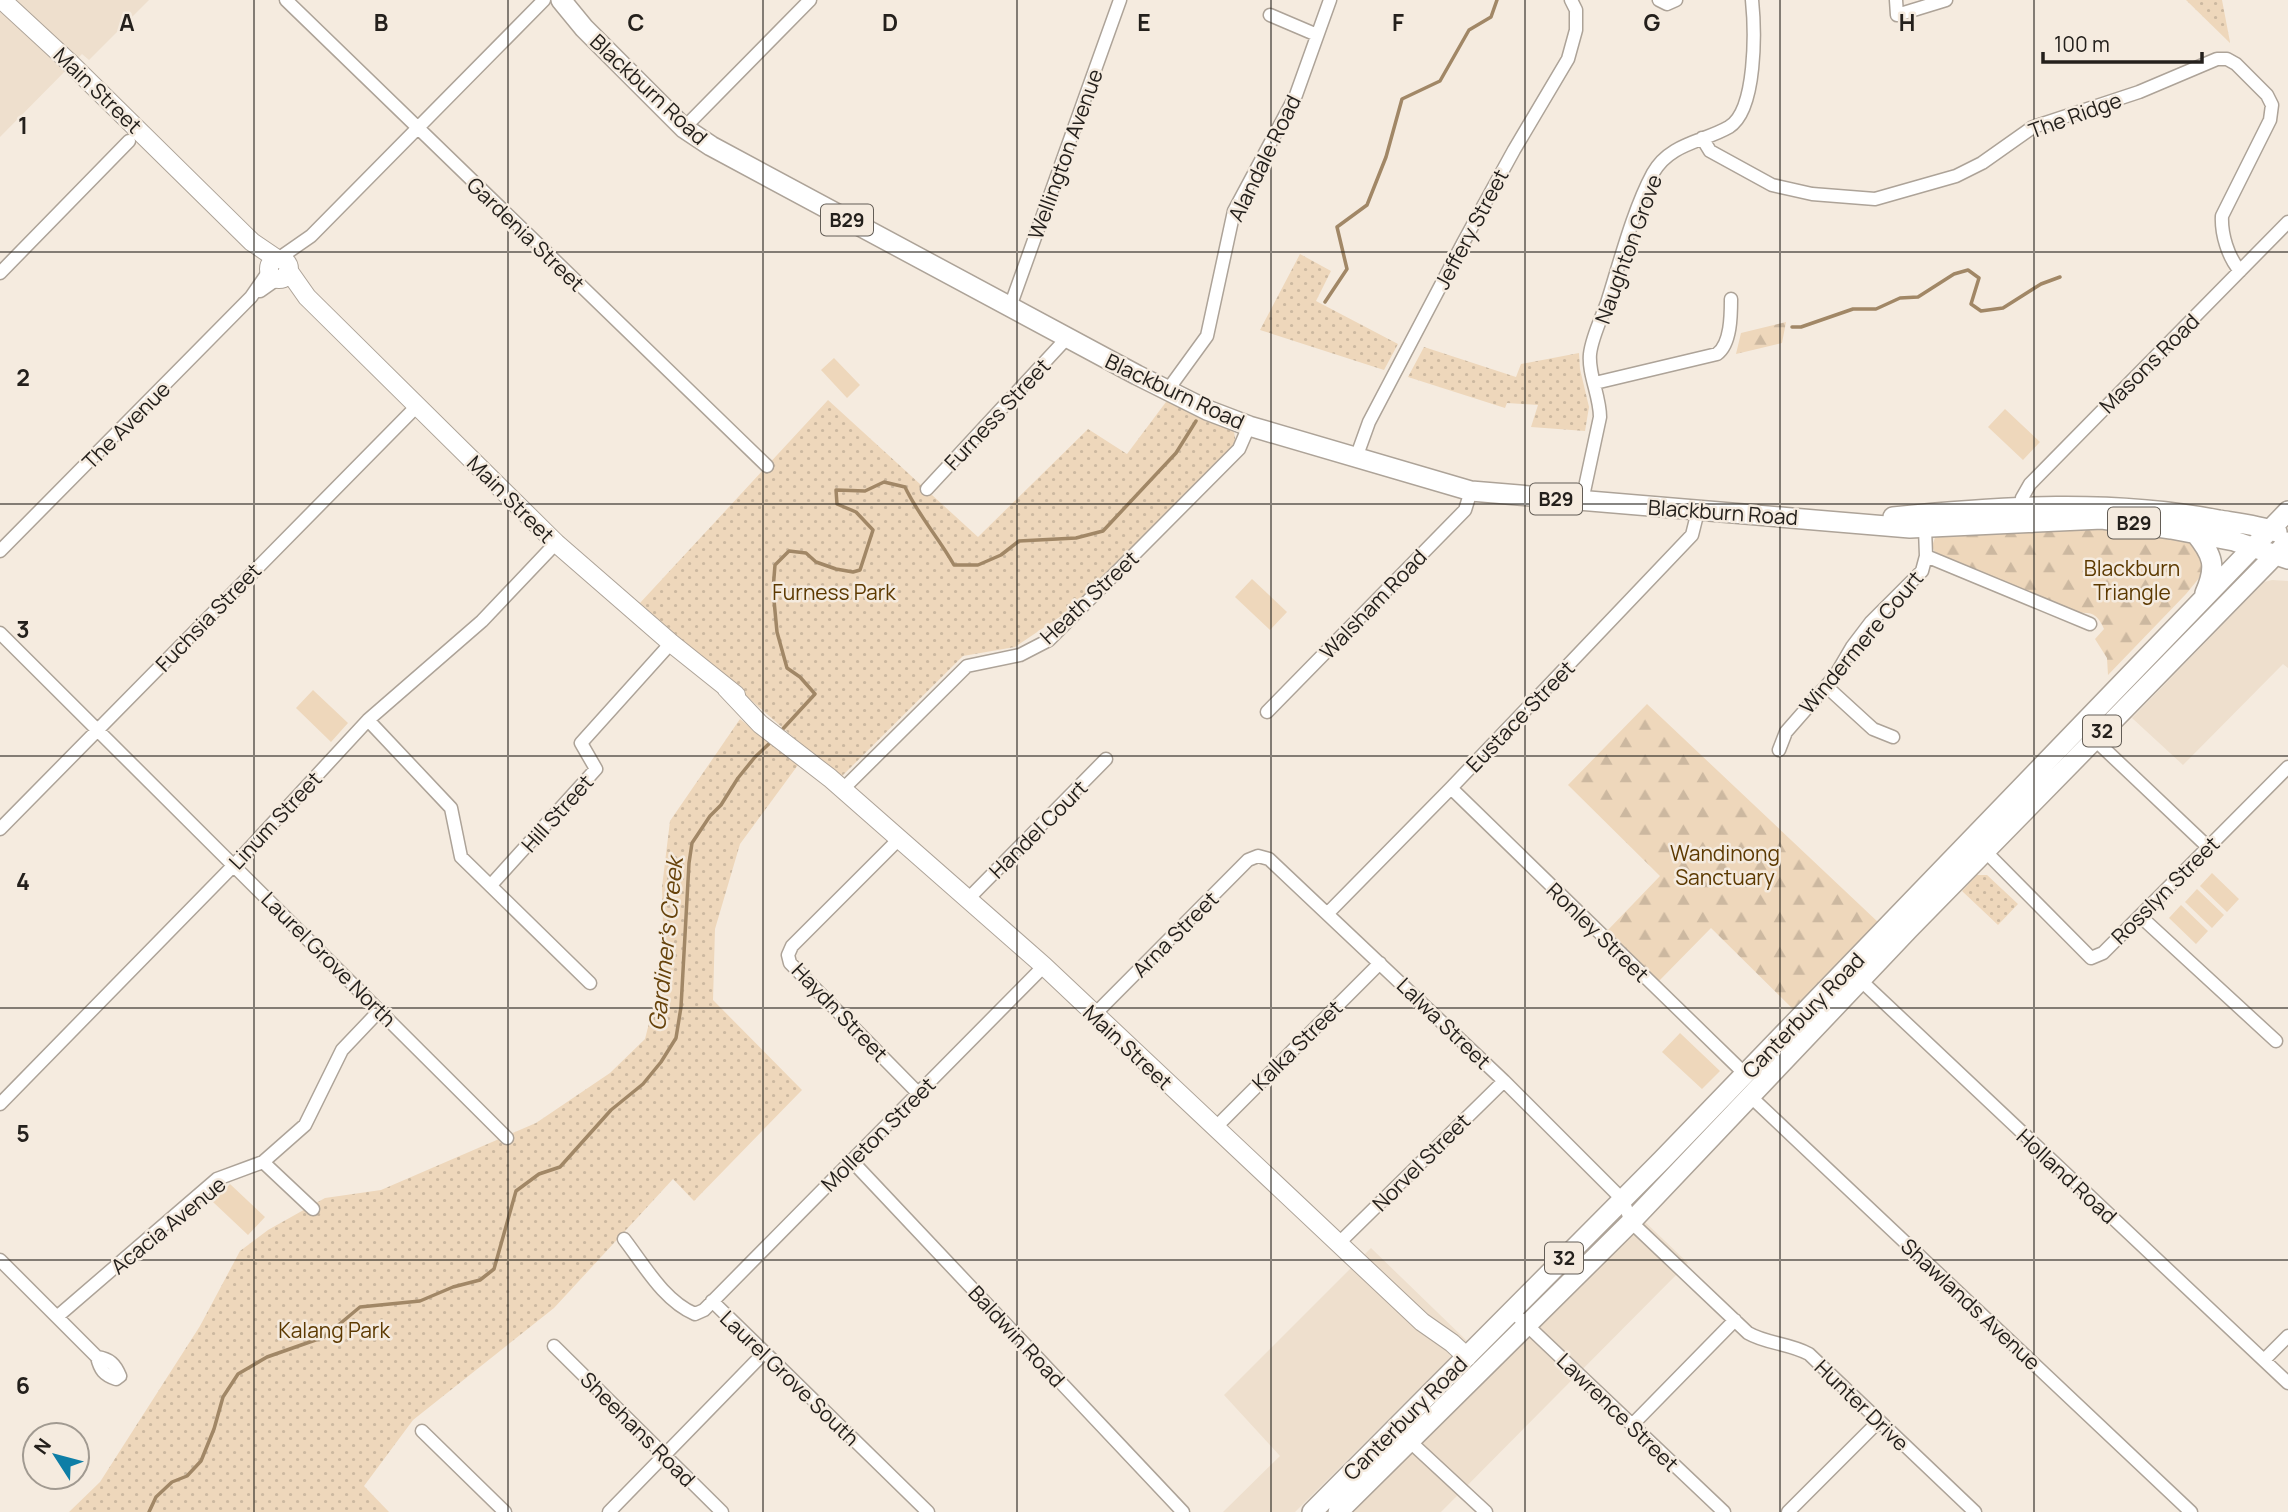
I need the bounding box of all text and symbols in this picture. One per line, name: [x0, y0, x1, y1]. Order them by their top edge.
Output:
text: A: [119, 6, 135, 38]
text: B: [374, 6, 388, 38]
text: C: [628, 6, 645, 38]
text: D: [882, 6, 898, 38]
text: E: [1137, 6, 1151, 38]
text: F: [1392, 6, 1404, 38]
text: G: [1644, 6, 1661, 38]
text: H: [1899, 6, 1915, 38]
scale bar: [2043, 21, 2202, 65]
street label: Blackburn Road: [584, 27, 714, 151]
text: 100 m: [2054, 30, 2110, 58]
street label: Main Street: [48, 41, 148, 139]
street label: Wellington Avenue: [1021, 65, 1109, 243]
street label: The Ridge: [2025, 85, 2125, 145]
street label: Alandale Road: [1221, 90, 1307, 226]
text: 1: [18, 109, 28, 141]
street label: Jeffery Street: [1428, 164, 1514, 294]
street label: Naughton Grove: [1588, 170, 1668, 328]
street label: Gardenia Street: [461, 171, 591, 297]
road number: B29: [821, 204, 873, 235]
street label: Masons Road: [2093, 307, 2205, 419]
street label: Blackburn Road: [1101, 347, 1249, 435]
street label: Furness Street: [938, 352, 1056, 476]
text: 2: [16, 361, 30, 393]
street label: The Avenue: [76, 375, 176, 475]
street label: Main Street: [461, 449, 561, 549]
road number: B29: [1530, 484, 1582, 514]
street label: Blackburn Road: [1647, 493, 1799, 531]
road number: B29: [2108, 508, 2160, 538]
street label: Walsham Road: [1314, 543, 1432, 665]
street label: Heath Street: [1034, 544, 1144, 650]
park label: Blackburn Triangle: [2084, 554, 2180, 606]
street label: Fuchsia Street: [149, 557, 267, 677]
street label: Windermere Court: [1793, 565, 1929, 719]
park label: Furness Park: [772, 578, 896, 606]
text: 3: [16, 613, 30, 645]
street label: Eustace Street: [1460, 654, 1580, 778]
road number: 32: [2083, 716, 2121, 746]
street label: Linum Street: [222, 765, 328, 875]
street label: Hill Street: [515, 768, 599, 858]
street label: Handel Court: [983, 774, 1093, 884]
street label: Rosslyn Street: [2105, 830, 2225, 950]
park label: Wandinong Sanctuary: [1670, 839, 1780, 891]
water label: Gardiner's Creek: [640, 852, 690, 1032]
text: 4: [16, 865, 30, 897]
street label: Ronley Street: [1541, 876, 1655, 988]
street label: Arna Street: [1126, 885, 1224, 983]
street label: Laurel Grove North: [256, 886, 402, 1032]
street label: Canterbury Road: [1736, 946, 1870, 1084]
street label: Haydn Street: [786, 957, 894, 1067]
street label: Lalwa Street: [1391, 971, 1497, 1075]
street label: Kalka Street: [1246, 994, 1348, 1096]
street label: Main Street: [1077, 998, 1179, 1096]
street label: Molleton Street: [815, 1071, 941, 1197]
street label: Norvel Street: [1366, 1107, 1476, 1217]
text: 5: [16, 1117, 30, 1149]
street label: Holland Road: [2011, 1122, 2123, 1230]
street label: Acacia Avenue: [105, 1170, 231, 1280]
street label: Shawlands Avenue: [1895, 1232, 2047, 1376]
road number: 32: [1545, 1242, 1583, 1274]
street label: Baldwin Road: [963, 1279, 1071, 1393]
street label: Laurel Grove South: [714, 1304, 866, 1452]
park label: Kalang Park: [278, 1316, 390, 1344]
street label: Lawrence Street: [1551, 1347, 1685, 1477]
street label: Canterbury Road: [1337, 1350, 1473, 1486]
street label: Hunter Drive: [1809, 1353, 1915, 1457]
street label: Sheehans Road: [575, 1366, 701, 1492]
text: 6: [16, 1369, 30, 1401]
north arrow: [21, 1421, 91, 1491]
text: N: [28, 1433, 57, 1459]

